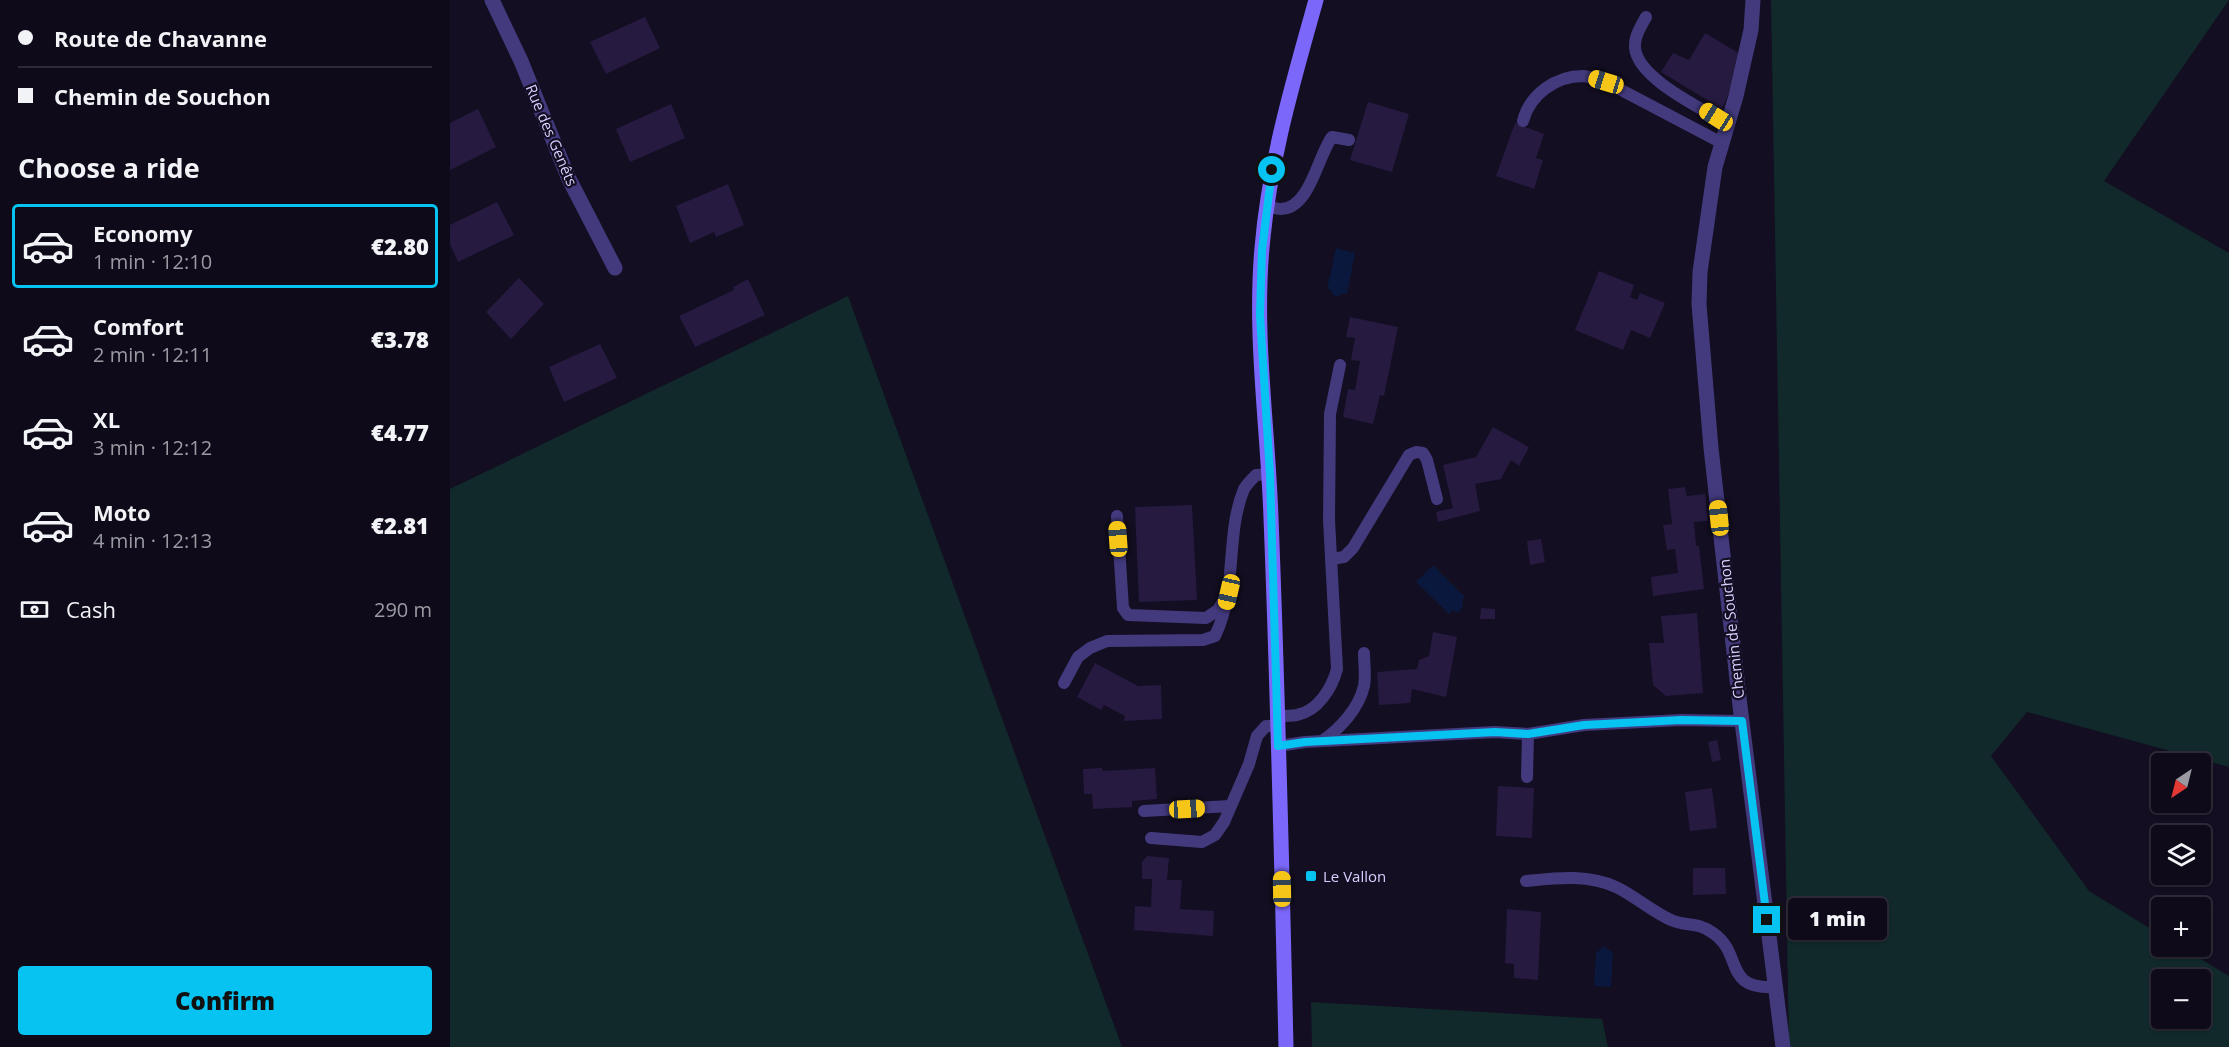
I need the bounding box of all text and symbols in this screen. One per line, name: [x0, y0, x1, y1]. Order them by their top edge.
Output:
text: Route de Chavanne: [54, 23, 267, 53]
car: [1586, 68, 1626, 96]
text: Chemin de Souchon: [54, 81, 271, 111]
street label: Rue des Genêts: [522, 81, 582, 189]
car: [1696, 100, 1736, 134]
text: Choose a ride: [18, 149, 200, 186]
route start: [1258, 156, 1285, 183]
text: Economy: [93, 218, 192, 248]
icon: car: [21, 219, 75, 273]
text: €2.80: [371, 231, 429, 261]
text: 1 min · 12:10: [93, 248, 212, 275]
text: Comfort: [93, 311, 184, 341]
icon: car: [21, 312, 75, 366]
text: €3.78: [371, 324, 429, 354]
text: 2 min · 12:11: [93, 341, 212, 368]
text: XL: [93, 404, 120, 434]
icon: car: [21, 405, 75, 459]
text: €4.77: [371, 417, 429, 447]
text: 3 min · 12:12: [93, 434, 212, 461]
text: Moto: [93, 497, 151, 527]
icon: car: [21, 498, 75, 552]
car: [1708, 499, 1730, 537]
text: €2.81: [371, 510, 429, 540]
car: [1108, 520, 1128, 558]
text: 4 min · 12:13: [93, 527, 212, 554]
street label: Chemin de Souchon: [1714, 558, 1748, 700]
car: [1216, 572, 1242, 612]
icon: cash: [18, 593, 51, 626]
text: Cash: [66, 594, 116, 624]
text: 290 m: [374, 596, 432, 623]
north arrow: [2151, 753, 2211, 813]
map controls: [2151, 753, 2211, 1029]
car: [1169, 799, 1205, 819]
button: layers: [2151, 825, 2211, 885]
place label: Le Vallon: [1323, 866, 1386, 886]
marker: Le Vallon: [1304, 869, 1318, 883]
car: [1273, 871, 1291, 907]
button: +: [2151, 897, 2211, 957]
callout: 1 min: [1788, 899, 1887, 941]
text: 1 min: [1809, 905, 1866, 932]
route end: [1753, 906, 1780, 933]
button: Confirm: [18, 966, 432, 1035]
button: −: [2151, 969, 2211, 1029]

